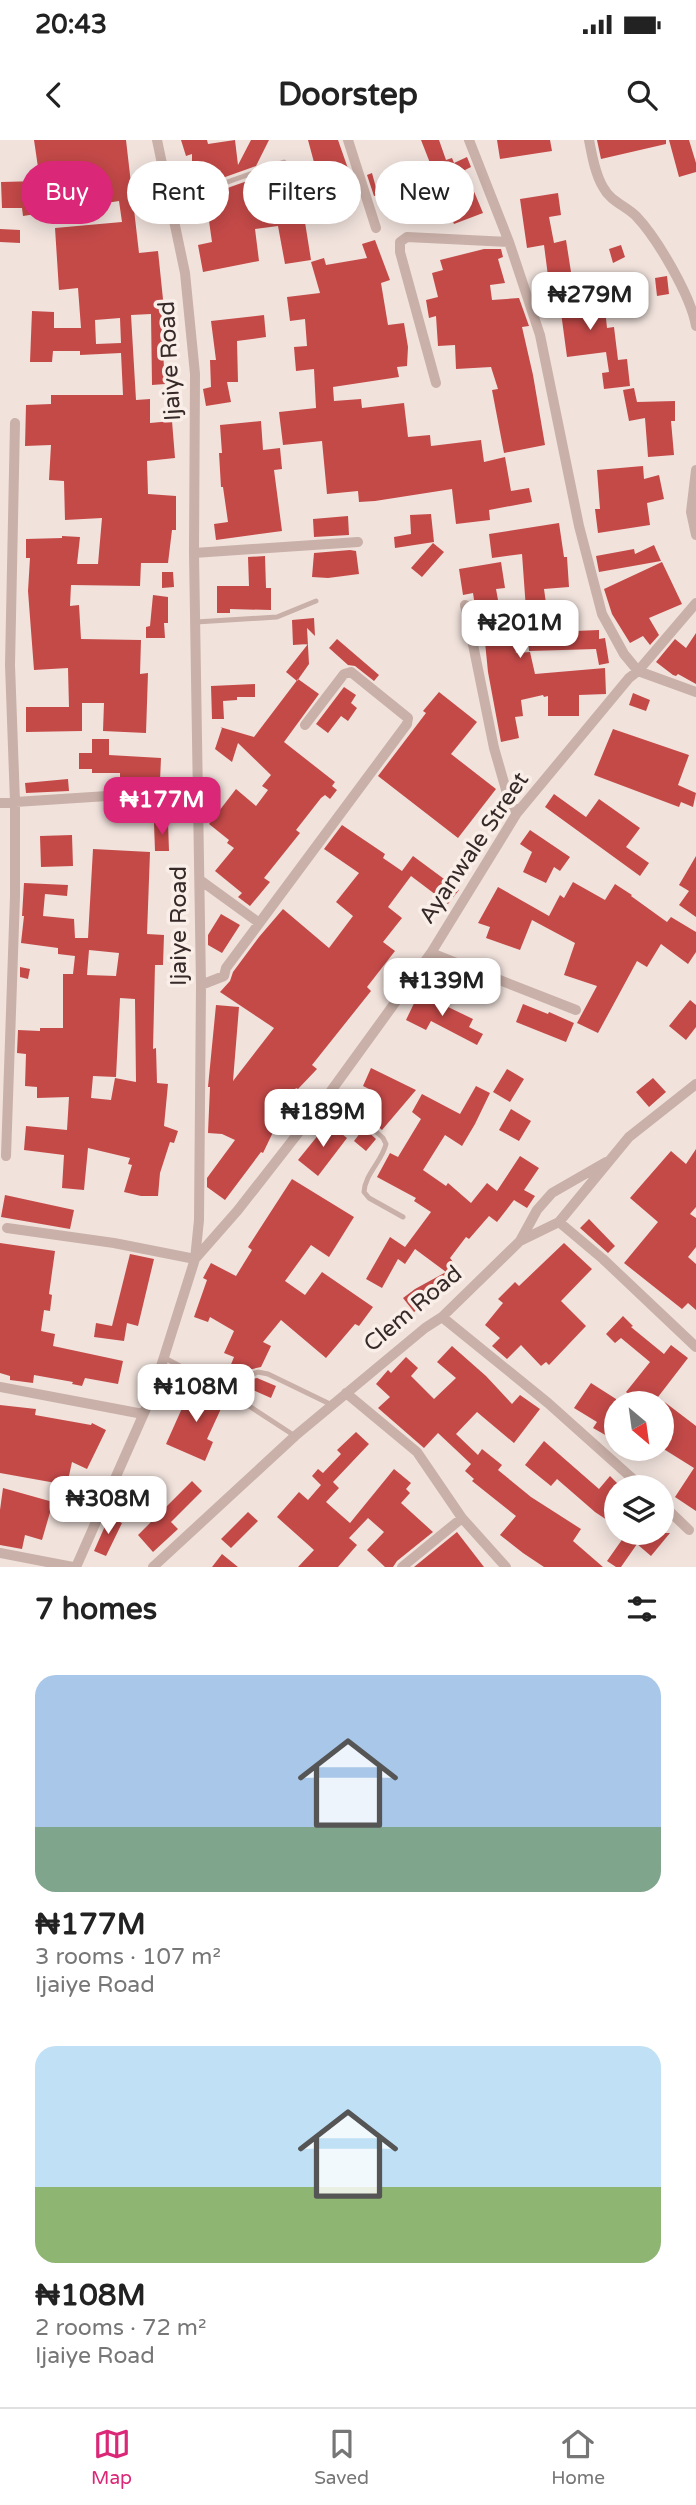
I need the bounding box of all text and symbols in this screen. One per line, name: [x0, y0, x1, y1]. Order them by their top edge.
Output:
text: 20:43: [35, 9, 107, 40]
icon: back: [35, 76, 73, 114]
text: Doorstep: [278, 76, 418, 114]
icon: search: [623, 76, 661, 114]
chip: Buy: [21, 161, 113, 224]
chip: Rent: [127, 161, 229, 224]
chip: Filters: [243, 161, 361, 224]
chip: New: [375, 161, 474, 224]
pin: ₦279M: [541, 272, 639, 332]
text: ₦279M: [548, 281, 632, 309]
street label: Ijaiye Road: [153, 300, 187, 422]
pin: ₦201M: [471, 601, 569, 660]
text: ₦201M: [478, 609, 562, 637]
street label: Ayanwale Street: [413, 767, 535, 929]
pin: ₦177M: [113, 778, 211, 837]
text: ₦177M: [120, 786, 204, 814]
street label: Ijaiye Road: [165, 866, 193, 986]
pin: ₦139M: [393, 958, 491, 1018]
text: ₦139M: [400, 967, 484, 995]
pin: ₦189M: [274, 1090, 372, 1149]
text: ₦189M: [281, 1098, 365, 1126]
street label: Clem Road: [358, 1260, 468, 1358]
pin: ₦108M: [147, 1364, 245, 1424]
text: ₦108M: [154, 1373, 238, 1401]
north arrow: [604, 1391, 674, 1461]
map controls: [604, 1391, 674, 1545]
button: layers: [604, 1475, 674, 1545]
pin: ₦308M: [59, 1476, 157, 1536]
text: ₦308M: [66, 1485, 150, 1513]
icon: filters: [623, 1590, 661, 1628]
text: 7 homes: [35, 1591, 157, 1628]
icon: home: [285, 1720, 411, 1846]
text: ₦177M: [35, 1906, 146, 1943]
text: 3 rooms · 107 m²: [35, 1943, 221, 1971]
text: Ijaiye Road: [35, 1971, 155, 1999]
icon: home: [285, 2091, 411, 2217]
text: ₦108M: [35, 2277, 146, 2314]
text: 2 rooms · 72 m²: [35, 2314, 206, 2342]
text: Ijaiye Road: [35, 2342, 155, 2370]
tab: Map: [91, 2425, 132, 2489]
tab: Saved: [314, 2425, 369, 2489]
tab: Home: [551, 2425, 605, 2489]

